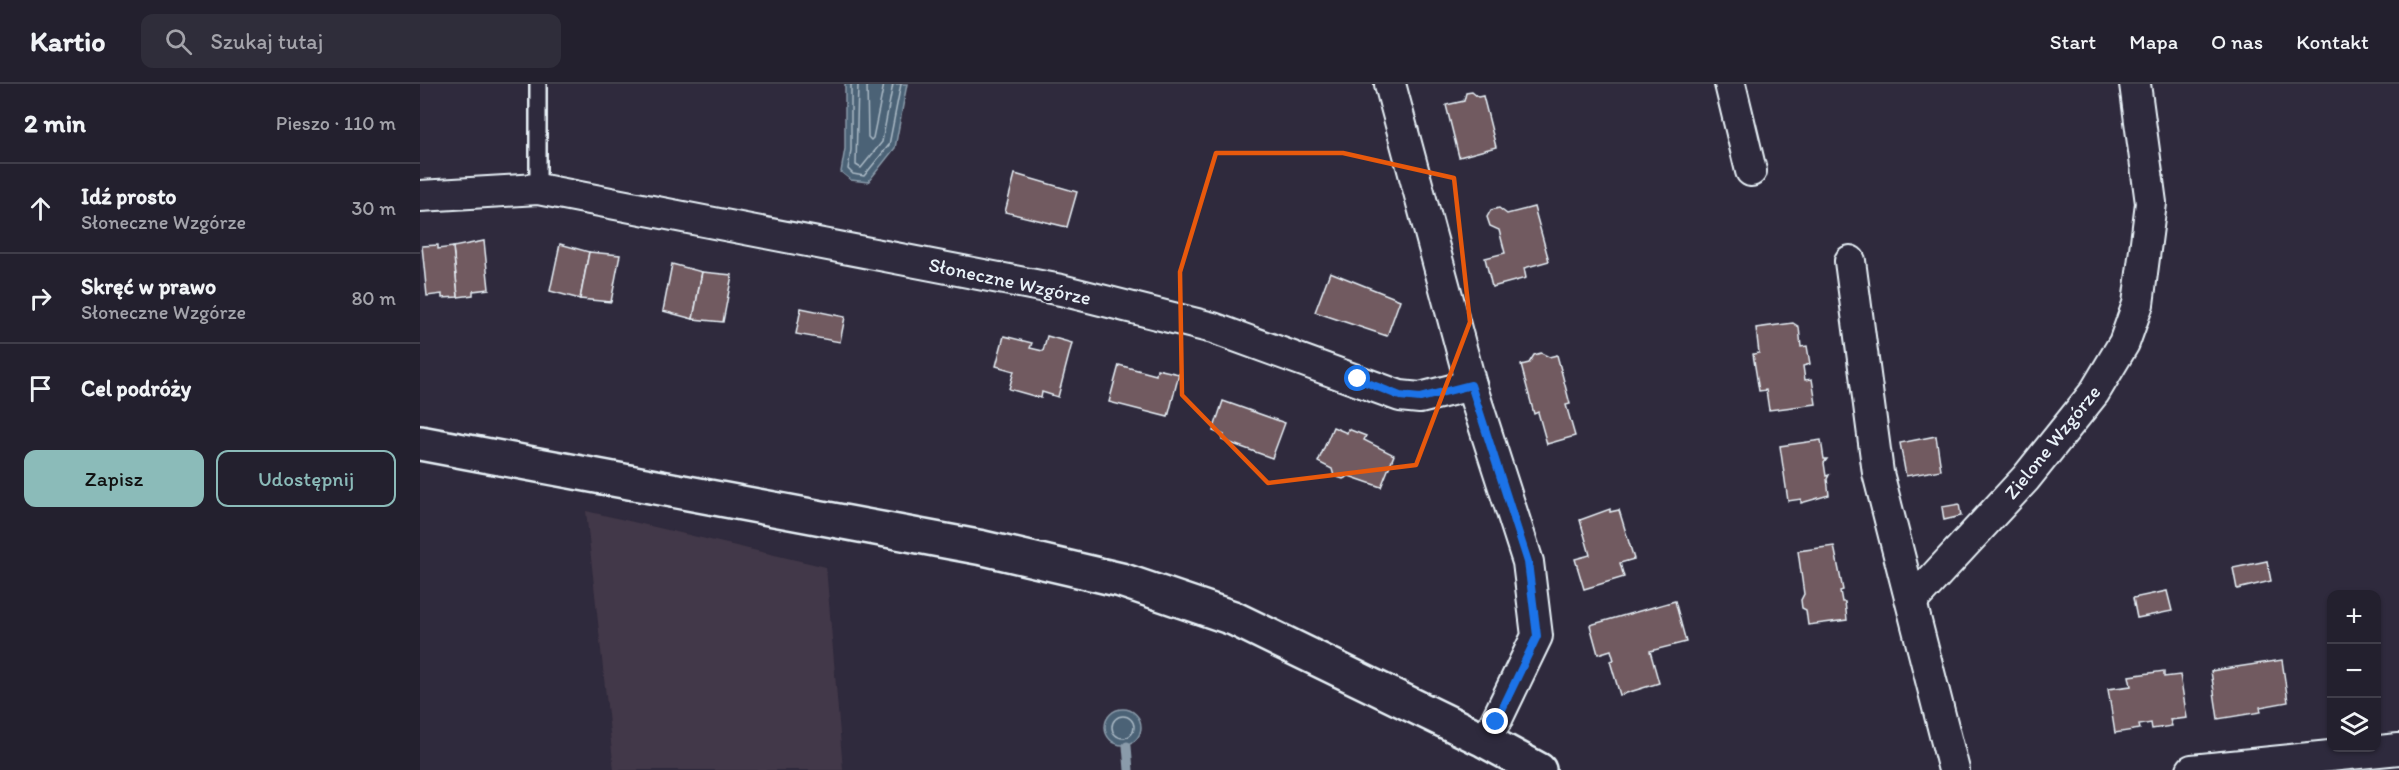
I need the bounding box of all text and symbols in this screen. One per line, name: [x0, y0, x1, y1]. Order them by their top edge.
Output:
search box: [141, 14, 561, 68]
text: Kartio: [30, 24, 105, 58]
icon: search: [162, 25, 195, 58]
text: Szukaj tutaj: [210, 28, 323, 55]
text: Start: [2050, 29, 2096, 54]
text: Mapa: [2129, 29, 2178, 54]
text: O nas: [2211, 29, 2263, 54]
text: Kontakt: [2296, 29, 2369, 54]
text: 2 min: [24, 107, 86, 139]
text: Pieszo · 110 m: [276, 111, 396, 135]
text: Idź prosto: [81, 183, 177, 210]
icon: ahead: [24, 192, 57, 225]
text: 30 m: [351, 196, 396, 220]
text: Słoneczne Wzgórze: [81, 210, 246, 234]
street label: Słoneczne Wzgórze: [927, 252, 1093, 310]
text: Skręć w prawo: [81, 273, 216, 300]
icon: right: [24, 282, 57, 315]
text: 80 m: [351, 286, 396, 310]
text: Słoneczne Wzgórze: [81, 300, 246, 324]
route start: [1344, 365, 1370, 391]
icon: arrive: [24, 372, 57, 405]
text: Cel podróży: [81, 375, 191, 402]
street label: Zielone Wzgórze: [1999, 380, 2105, 504]
button: Zapisz: [24, 450, 204, 507]
button: Udostępnij: [216, 450, 396, 507]
map controls: [2327, 590, 2381, 752]
button: +: [2327, 590, 2381, 644]
button: −: [2327, 644, 2381, 698]
button: layers: [2327, 698, 2381, 752]
route end: [1482, 708, 1508, 734]

